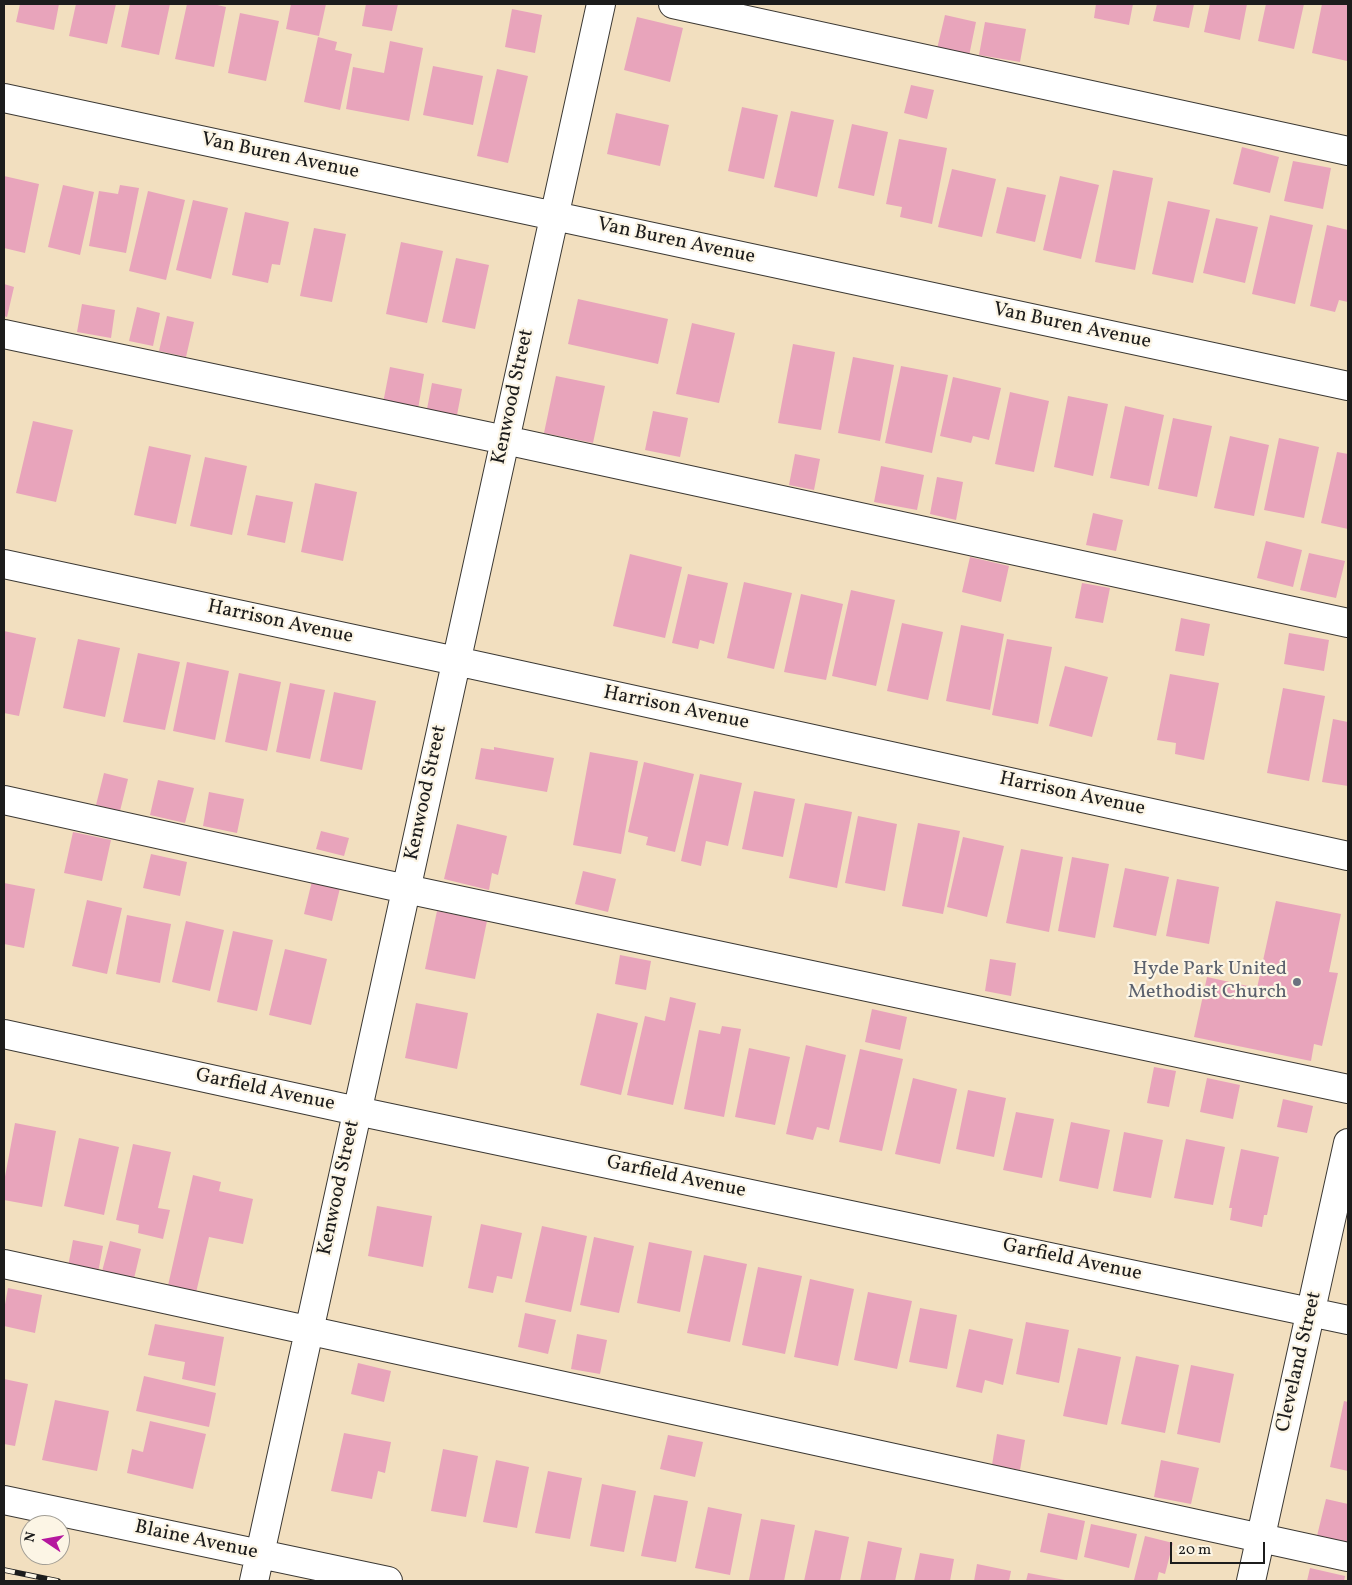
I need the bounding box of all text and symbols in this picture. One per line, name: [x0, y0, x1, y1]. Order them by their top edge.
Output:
street label: Van Buren Avenue: [199, 129, 361, 185]
street label: Van Buren Avenue: [595, 214, 757, 270]
street label: Van Buren Avenue: [991, 299, 1153, 355]
street label: Kenwood Street: [488, 327, 540, 467]
street label: Harrison Avenue: [205, 596, 355, 650]
street label: Harrison Avenue: [601, 682, 751, 736]
street label: Kenwood Street: [401, 723, 453, 863]
street label: Harrison Avenue: [997, 768, 1147, 822]
place label: Hyde Park United Methodist Church: [1128, 958, 1287, 1005]
marker: Hyde Park United Methodist Church: [1291, 976, 1303, 988]
street label: Garfield Avenue: [193, 1065, 337, 1117]
street label: Kenwood Street: [314, 1118, 366, 1258]
street label: Garfield Avenue: [604, 1152, 748, 1204]
street label: Garfield Avenue: [1000, 1235, 1144, 1287]
street label: Cleveland Street: [1272, 1289, 1328, 1435]
north arrow: [20, 1515, 70, 1565]
street label: Blaine Avenue: [132, 1516, 260, 1566]
text: N: [20, 1530, 41, 1544]
scale bar: [1172, 1532, 1267, 1564]
text: 20 m: [1178, 1540, 1211, 1561]

